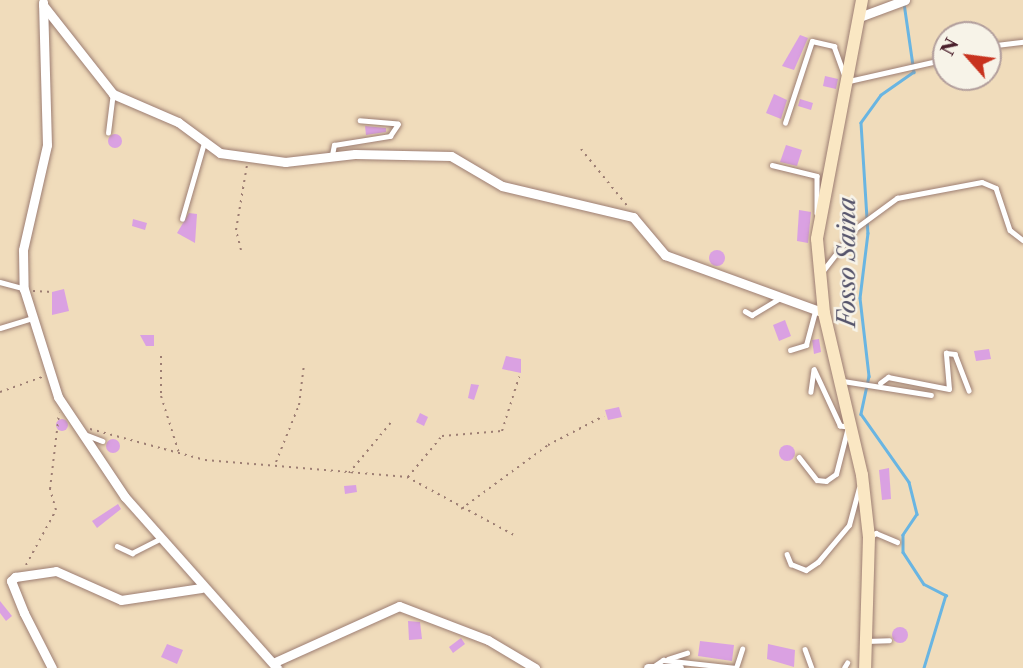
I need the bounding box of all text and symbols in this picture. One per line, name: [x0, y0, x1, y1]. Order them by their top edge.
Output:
north arrow: [932, 21, 1002, 91]
text: N: [936, 34, 964, 60]
water label: Fosso Saina: [833, 197, 861, 327]

